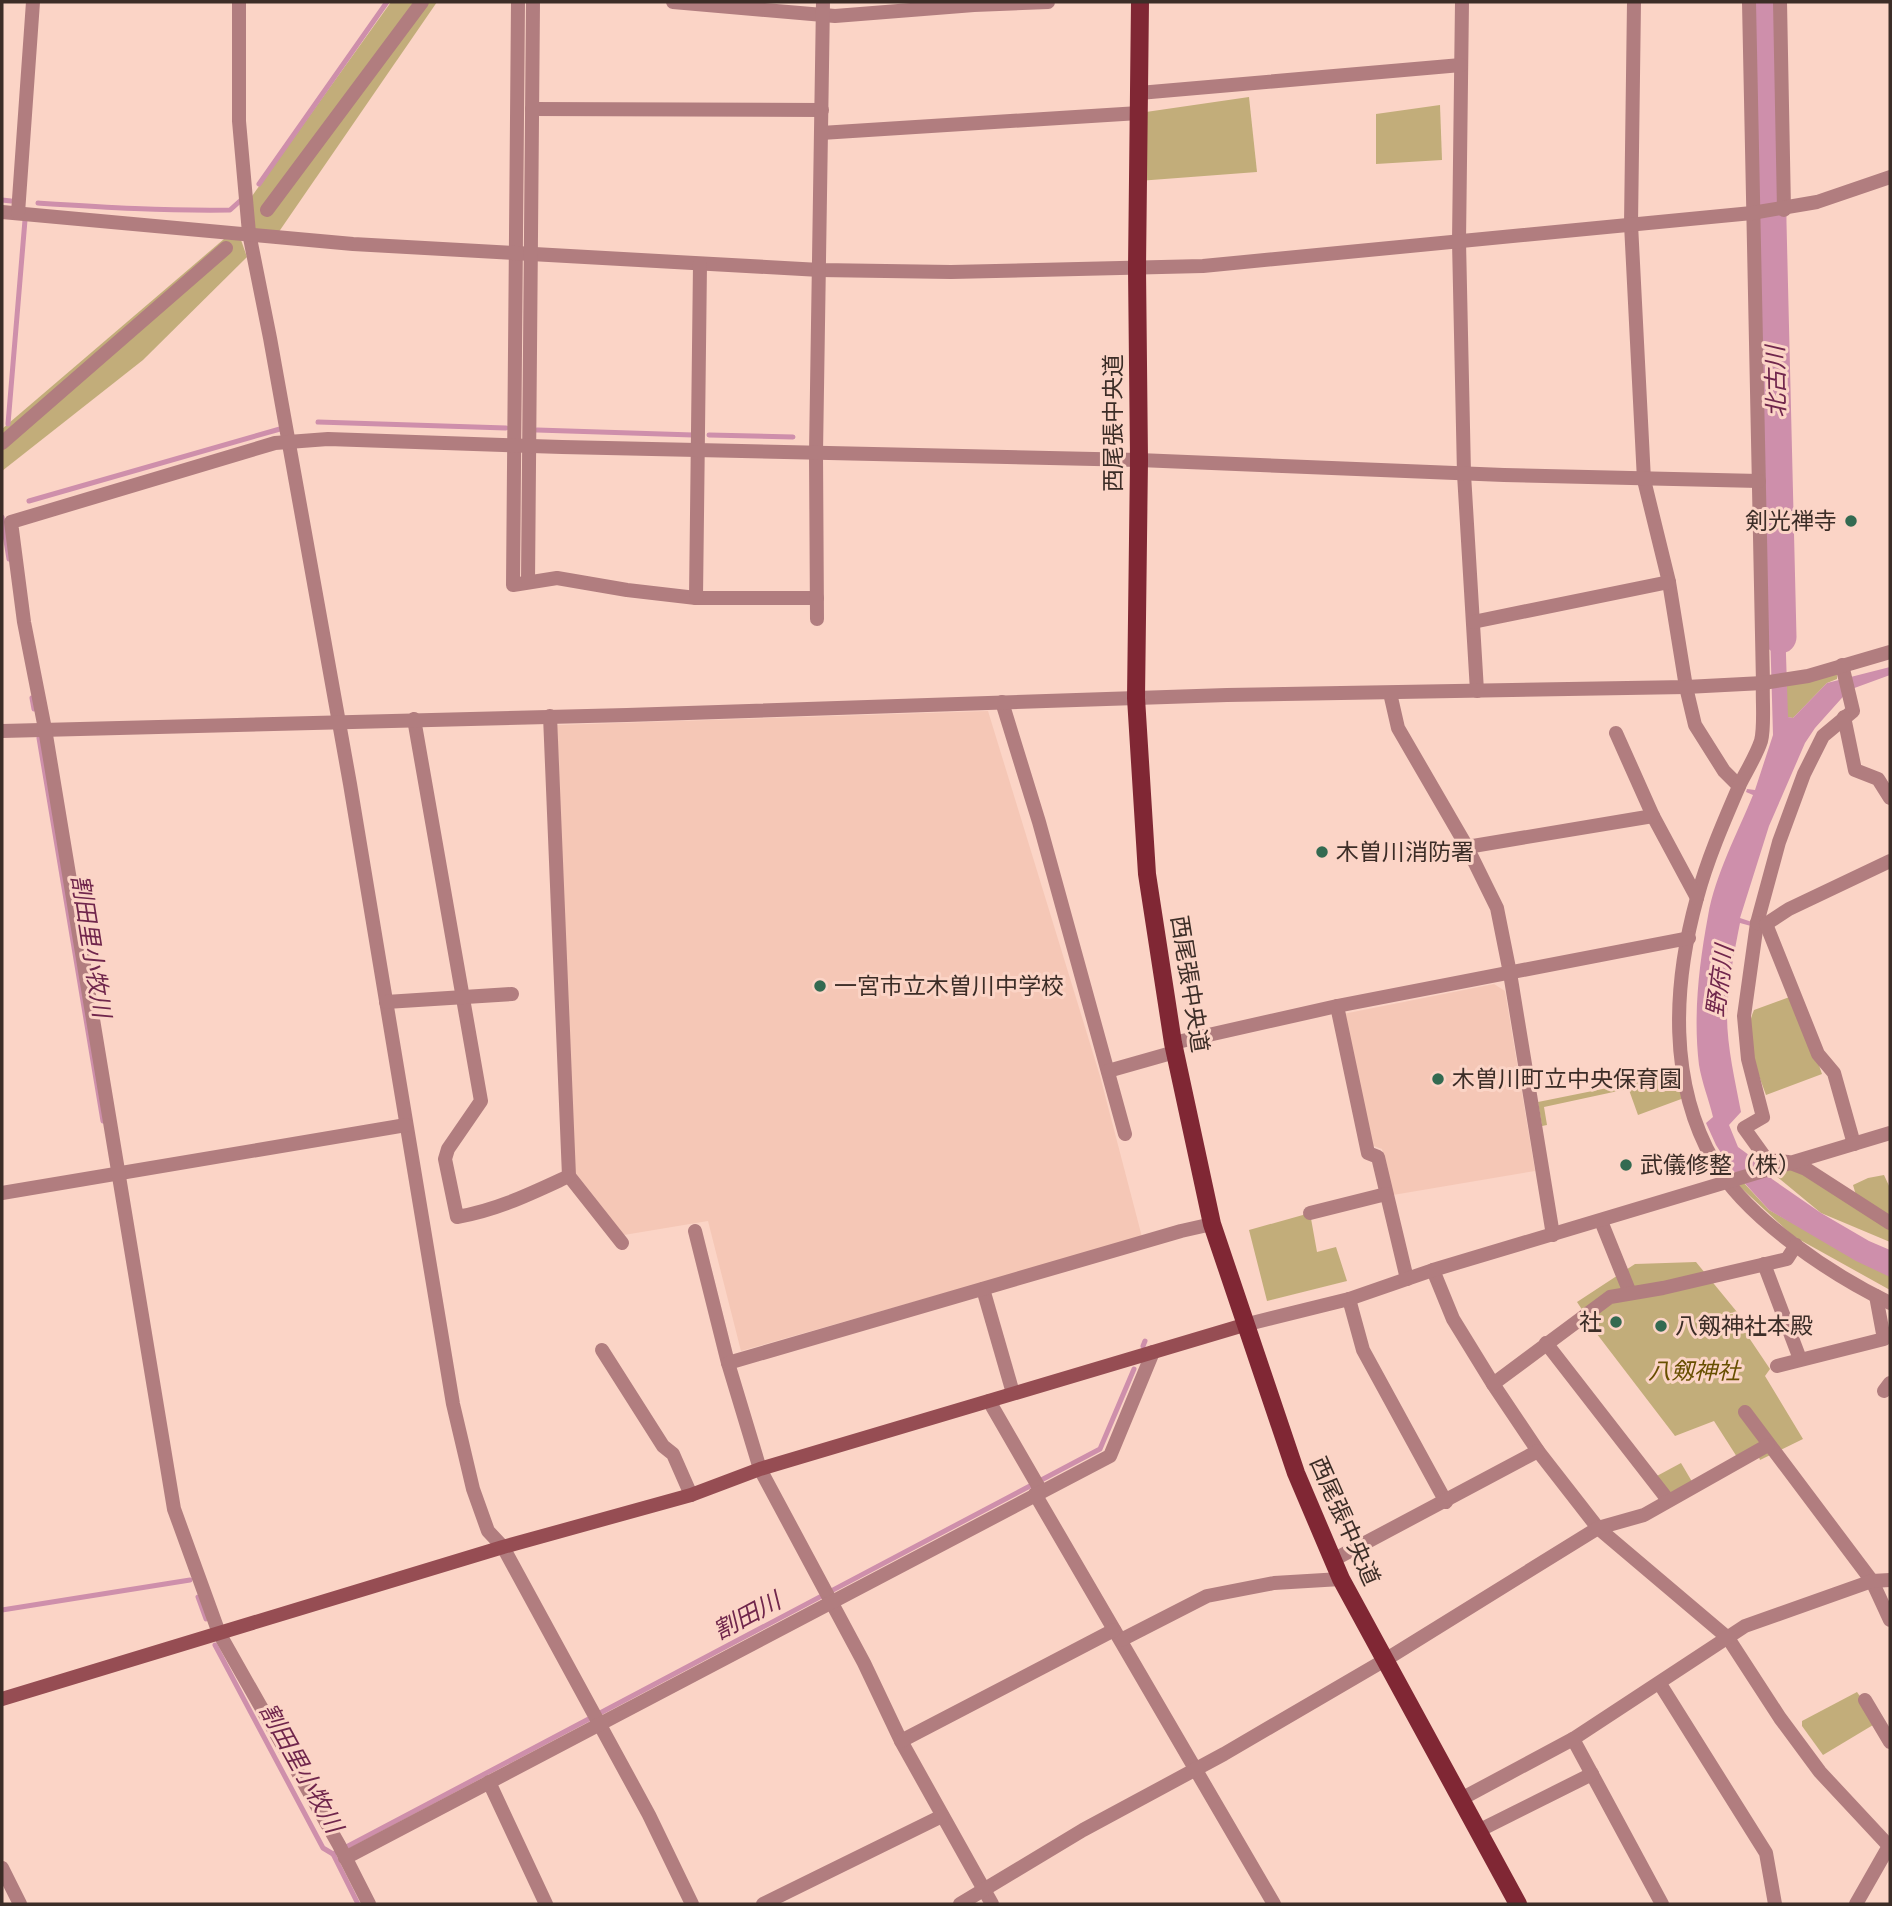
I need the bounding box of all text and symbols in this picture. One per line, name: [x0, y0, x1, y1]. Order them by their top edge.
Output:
water label: 北古川: [1760, 343, 1791, 418]
street label: 西尾張中央道: [1099, 354, 1127, 492]
place label: 剣光禅寺: [1745, 507, 1837, 535]
marker: 剣光禅寺: [1843, 513, 1859, 529]
place label: 木曽川消防署: [1336, 838, 1474, 866]
marker: 木曽川消防署: [1314, 844, 1330, 860]
water label: 割田里小牧川: [66, 873, 118, 1022]
street label: 西尾張中央道: [1165, 914, 1215, 1054]
water label: 野府川: [1700, 940, 1739, 1019]
place label: 一宮市立木曽川中学校: [834, 972, 1064, 1000]
marker: 一宮市立木曽川中学校: [812, 978, 828, 994]
place label: 木曽川町立中央保育園: [1452, 1065, 1682, 1093]
marker: 木曽川町立中央保育園: [1430, 1071, 1446, 1087]
place label: 武儀修整（株）: [1640, 1151, 1801, 1179]
marker: 武儀修整（株）: [1618, 1157, 1634, 1173]
place label: 社: [1579, 1308, 1602, 1336]
place label: 八剱神社本殿: [1675, 1312, 1813, 1340]
marker: 社: [1608, 1314, 1624, 1330]
marker: 八剱神社本殿: [1653, 1318, 1669, 1334]
park label: 八剱神社: [1648, 1357, 1742, 1385]
street label: 西尾張中央道: [1304, 1452, 1386, 1590]
water label: 割田川: [708, 1584, 788, 1645]
water label: 割田里小牧川: [254, 1698, 350, 1840]

